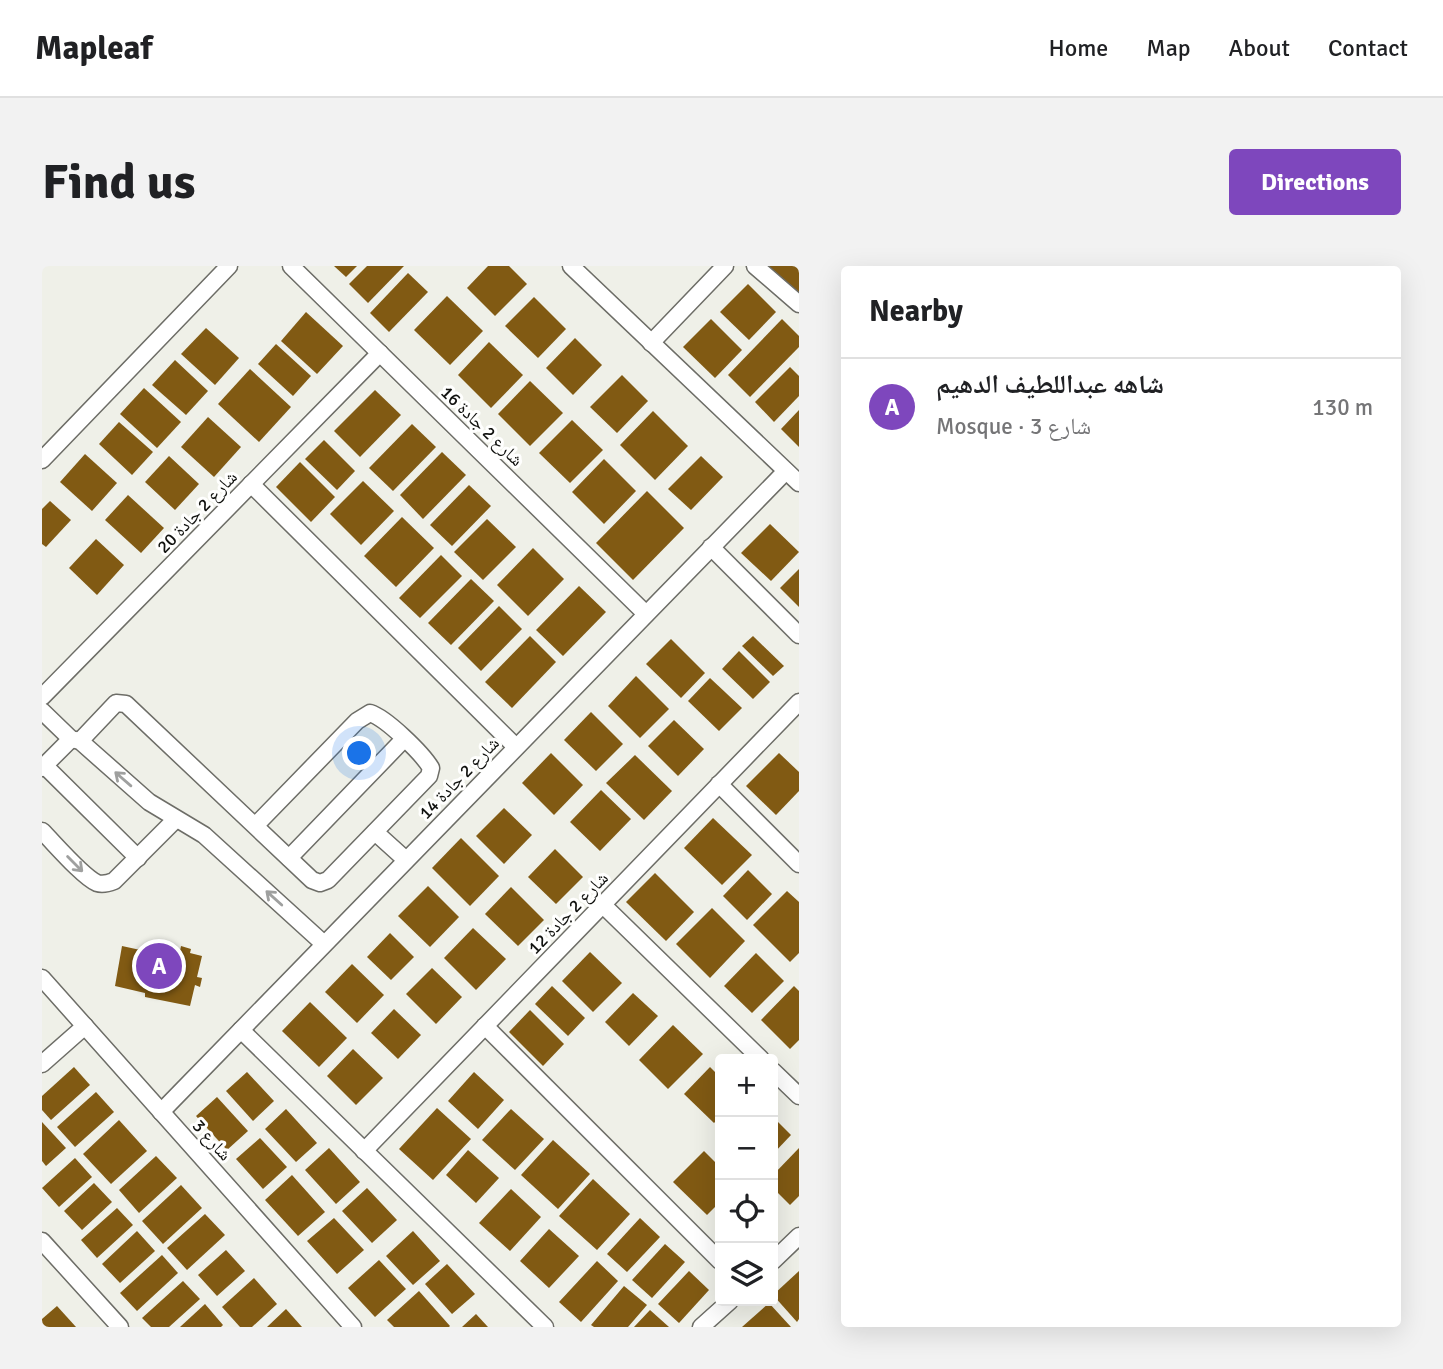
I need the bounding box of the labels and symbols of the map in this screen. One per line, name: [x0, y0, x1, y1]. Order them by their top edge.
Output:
street label: شارع 2 جادة 16: [436, 381, 528, 471]
street label: شارع 2 جادة 20: [152, 466, 242, 558]
street label: شارع 2 جادة 14: [414, 732, 504, 824]
your location: [342, 736, 376, 770]
one-way arrow: [114, 771, 132, 787]
one-way arrow: [66, 855, 83, 872]
street label: شارع 2 جادة 12: [523, 867, 613, 959]
one-way arrow: [265, 890, 283, 906]
pin: A: [136, 940, 182, 992]
street label: شارع 3: [188, 1115, 236, 1165]

